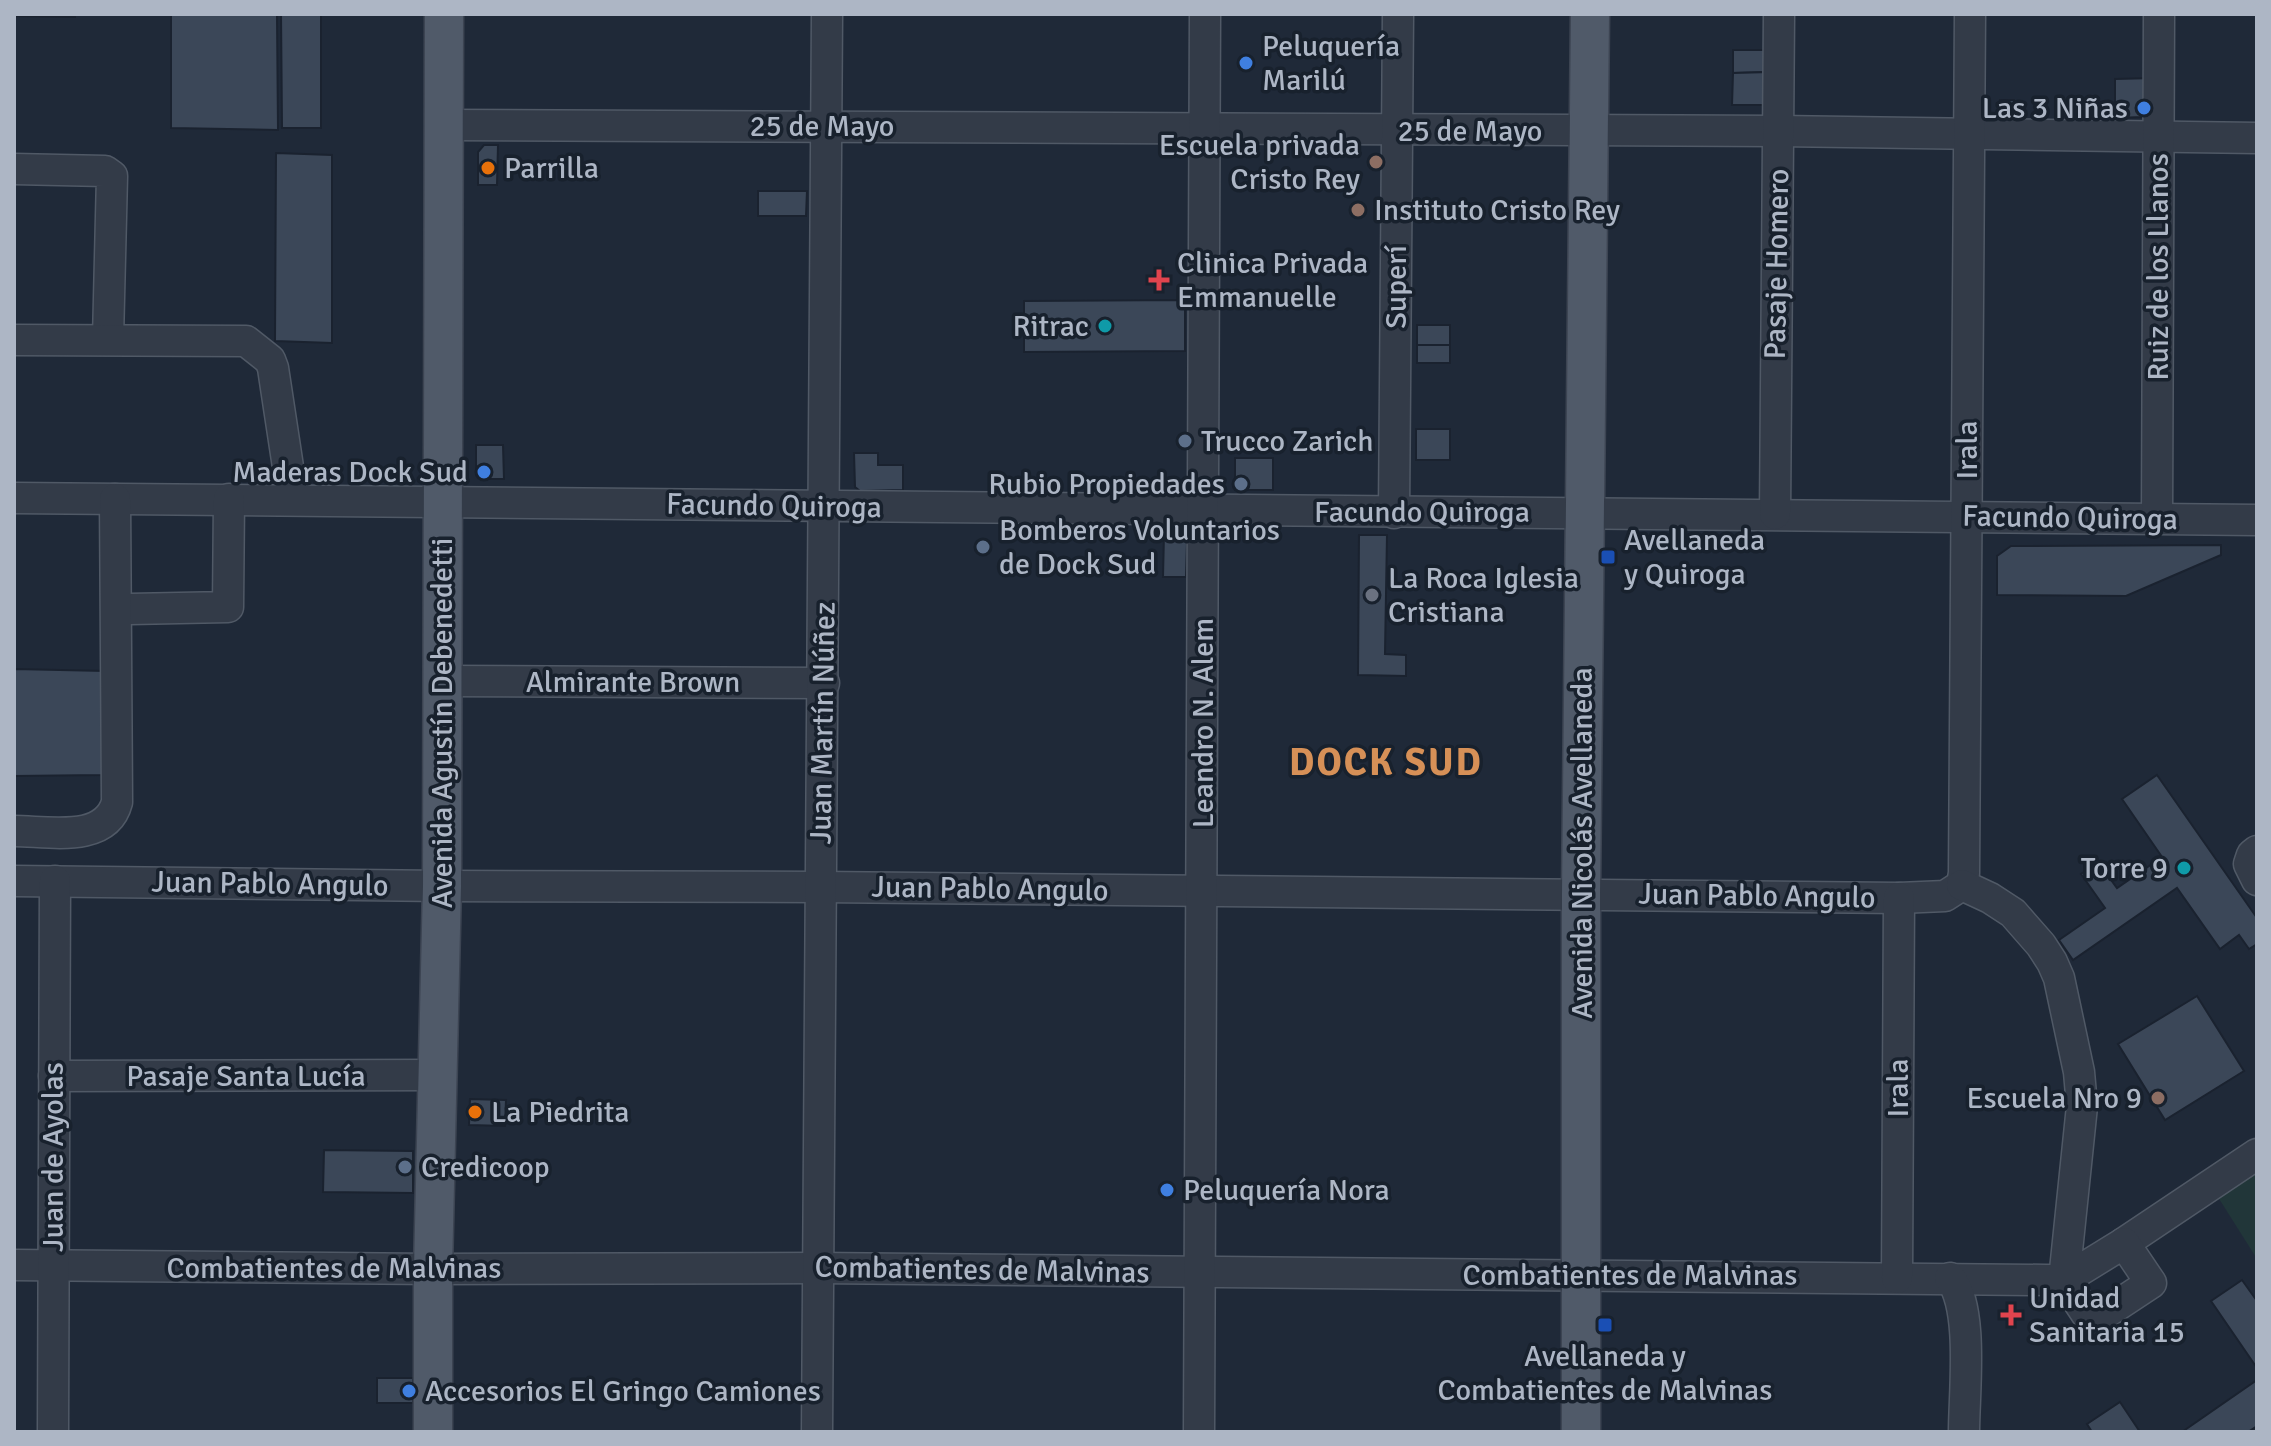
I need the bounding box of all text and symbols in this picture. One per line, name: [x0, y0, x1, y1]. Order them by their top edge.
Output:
place label: Peluquería Marilú: [1262, 28, 1400, 99]
marker: Peluquería Marilú: [1237, 54, 1255, 72]
place label: Las 3 Niñas: [1982, 90, 2128, 127]
marker: Las 3 Niñas: [2135, 99, 2153, 117]
street label: 25 de Mayo: [750, 108, 894, 145]
street label: 25 de Mayo: [1398, 113, 1542, 150]
place label: Escuela privada Cristo Rey: [1159, 127, 1360, 198]
place label: Parrilla: [504, 150, 599, 187]
marker: Escuela privada Cristo Rey: [1367, 153, 1385, 171]
street label: Ruiz de los Llanos: [2140, 153, 2177, 381]
marker: Parrilla: [479, 159, 497, 177]
street label: Pasaje Homero: [1757, 168, 1797, 360]
place label: Instituto Cristo Rey: [1374, 192, 1620, 229]
marker: Instituto Cristo Rey: [1349, 201, 1367, 219]
place label: Clinica Privada Emmanuelle: [1177, 245, 1368, 316]
street label: Superí: [1378, 245, 1415, 329]
marker: Clinica Privada Emmanuelle: [1148, 269, 1170, 291]
place label: Ritrac: [1012, 308, 1089, 345]
marker: Ritrac: [1096, 317, 1114, 335]
street label: Irala: [1949, 421, 1986, 479]
place label: Trucco Zarich: [1201, 423, 1374, 460]
marker: Trucco Zarich: [1176, 432, 1194, 450]
place label: Maderas Dock Sud: [232, 454, 468, 491]
marker: Maderas Dock Sud: [475, 463, 493, 481]
place label: Rubio Propiedades: [988, 466, 1225, 503]
marker: Rubio Propiedades: [1232, 475, 1250, 493]
street label: Facundo Quiroga: [666, 486, 882, 526]
street label: Facundo Quiroga: [1314, 494, 1530, 531]
street label: Facundo Quiroga: [1962, 498, 2178, 538]
place label: Bomberos Voluntarios de Dock Sud: [999, 512, 1280, 583]
place label: Avellaneda y Quiroga: [1624, 522, 1765, 593]
street label: Avenida Agustín Debenedetti: [424, 538, 461, 908]
marker: Bomberos Voluntarios de Dock Sud: [974, 538, 992, 556]
marker: Avellaneda y Quiroga: [1599, 548, 1617, 566]
place label: La Roca Iglesia Cristiana: [1388, 560, 1579, 631]
marker: La Roca Iglesia Cristiana: [1363, 586, 1381, 604]
street label: Juan Martín Núñez: [802, 601, 844, 845]
street label: Leandro N. Alem: [1185, 618, 1222, 828]
street label: Almirante Brown: [526, 664, 740, 701]
street label: Avenida Nicolás Avellaneda: [1564, 667, 1601, 1019]
district label: DOCK SUD: [1289, 739, 1483, 786]
place label: Torre 9: [2081, 850, 2168, 887]
marker: Torre 9: [2175, 859, 2193, 877]
street label: Juan Pablo Angulo: [151, 863, 389, 905]
street label: Juan Pablo Angulo: [871, 868, 1109, 910]
street label: Juan Pablo Angulo: [1638, 875, 1876, 917]
street label: Pasaje Santa Lucía: [126, 1058, 366, 1095]
street label: Irala: [1880, 1059, 1917, 1117]
street label: Juan de Ayolas: [35, 1062, 72, 1252]
place label: Escuela Nro 9: [1966, 1080, 2142, 1117]
marker: Escuela Nro 9: [2149, 1089, 2167, 1107]
place label: La Piedrita: [491, 1094, 630, 1131]
marker: La Piedrita: [466, 1103, 484, 1121]
place label: Credicoop: [421, 1149, 550, 1186]
marker: Credicoop: [396, 1158, 414, 1176]
place label: Peluquería Nora: [1183, 1172, 1390, 1209]
marker: Peluquería Nora: [1158, 1181, 1176, 1199]
street label: Combatientes de Malvinas: [814, 1249, 1150, 1291]
street label: Combatientes de Malvinas: [167, 1250, 501, 1287]
street label: Combatientes de Malvinas: [1463, 1257, 1797, 1294]
place label: Unidad Sanitaria 15: [2029, 1280, 2185, 1351]
marker: Unidad Sanitaria 15: [2000, 1304, 2022, 1326]
marker: Avellaneda y Combatientes de Malvinas: [1596, 1316, 1614, 1334]
place label: Avellaneda y Combatientes de Malvinas: [1438, 1338, 1772, 1409]
place label: Accesorios El Gringo Camiones: [425, 1373, 821, 1410]
marker: Accesorios El Gringo Camiones: [400, 1382, 418, 1400]

